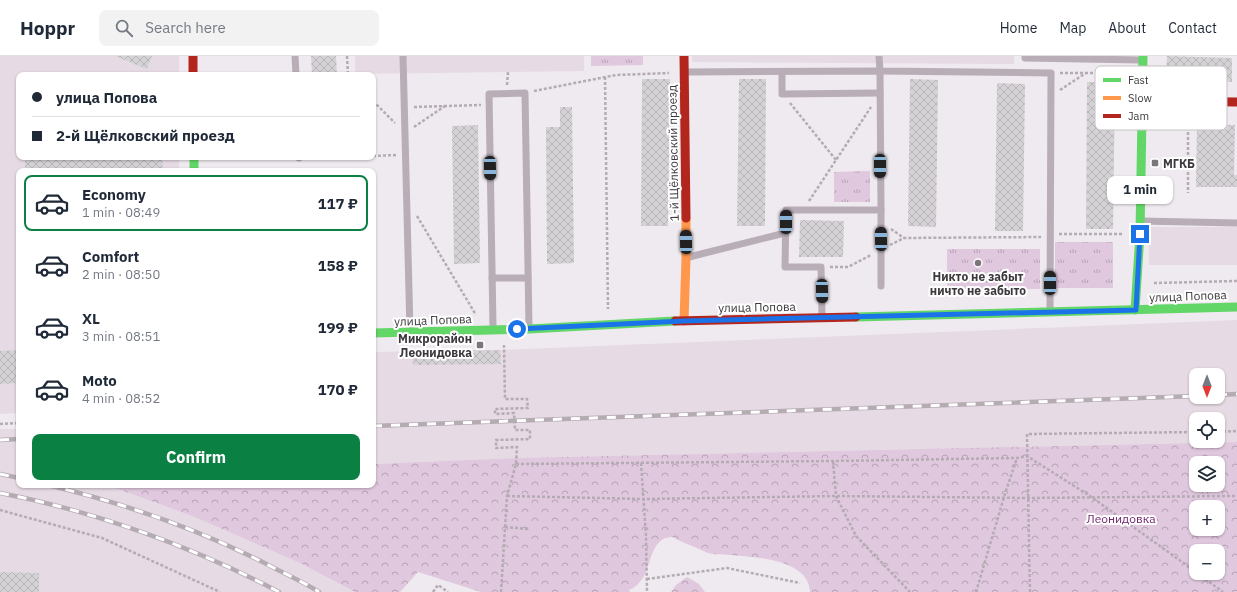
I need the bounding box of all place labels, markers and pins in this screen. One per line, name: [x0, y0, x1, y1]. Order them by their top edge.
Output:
place label: МГКБ: [1163, 156, 1195, 171]
marker: МГКБ: [1150, 158, 1160, 168]
marker: Никто не забыт ничто не забыто: [973, 258, 983, 268]
place label: Никто не забыт ничто не забыто: [930, 269, 1026, 298]
place label: Микрорайон Леонидовка: [398, 331, 472, 360]
marker: Микрорайон Леонидовка: [475, 340, 485, 350]

